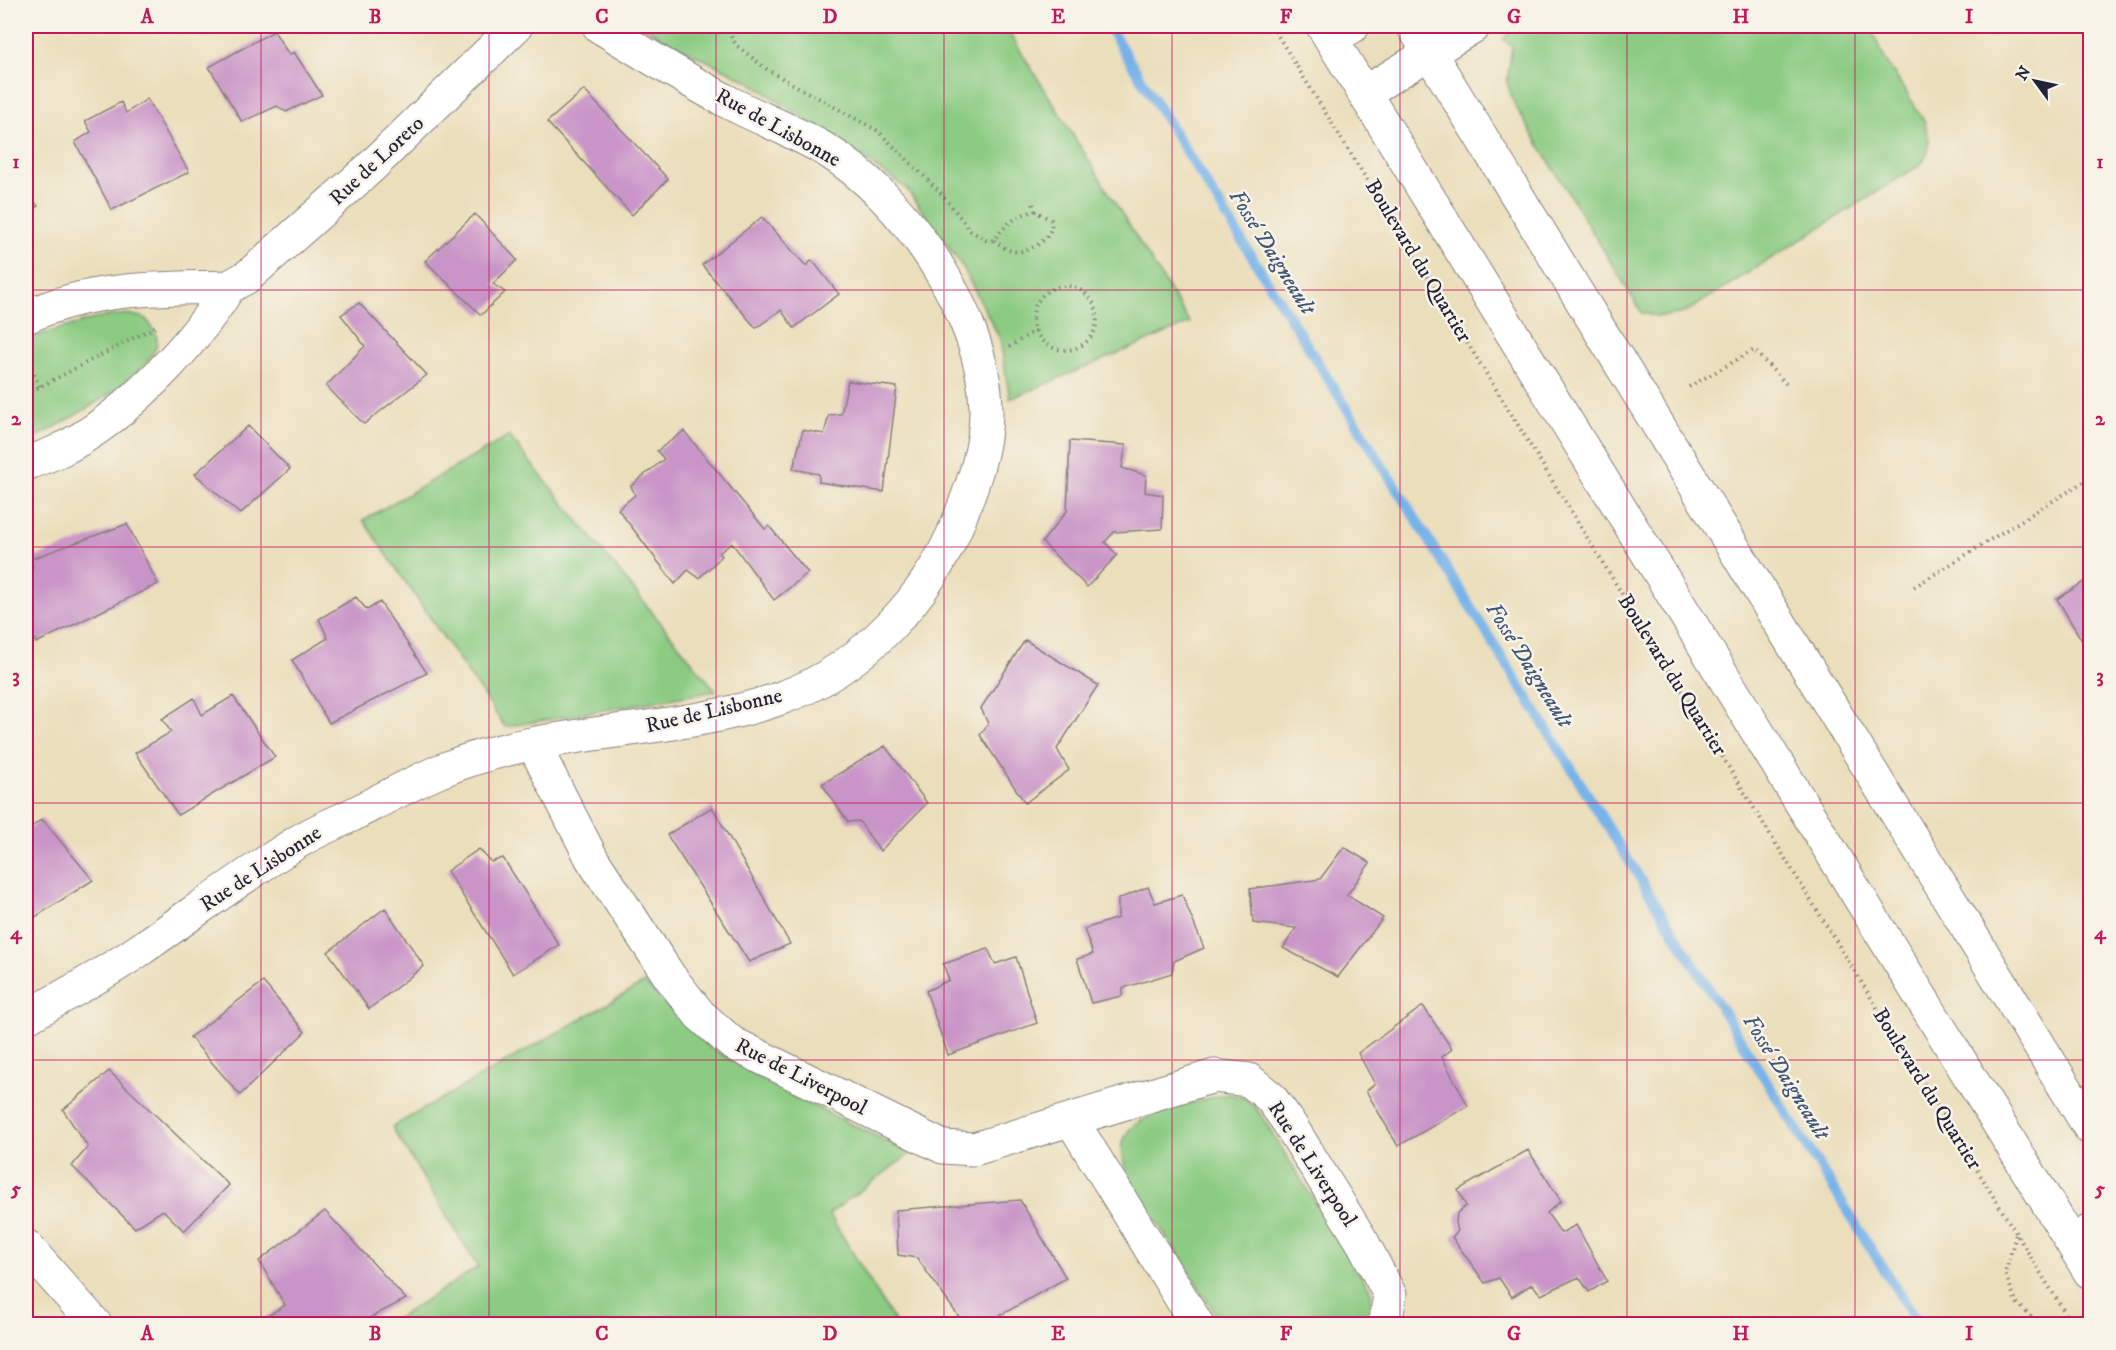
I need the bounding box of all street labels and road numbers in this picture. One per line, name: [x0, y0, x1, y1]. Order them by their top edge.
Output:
street label: Rue de Lisbonne: [711, 83, 845, 173]
street label: Rue de Loreto: [324, 111, 430, 211]
street label: Boulevard du Quartier: [1359, 175, 1477, 347]
street label: Boulevard du Quartier: [1612, 589, 1732, 761]
street label: Rue de Lisbonne: [643, 683, 785, 739]
street label: Rue de Lisbonne: [196, 820, 327, 918]
street label: Boulevard du Quartier: [1867, 1003, 1987, 1175]
street label: Rue de Liverpool: [731, 1033, 872, 1122]
street label: Rue de Liverpool: [1262, 1096, 1363, 1232]

